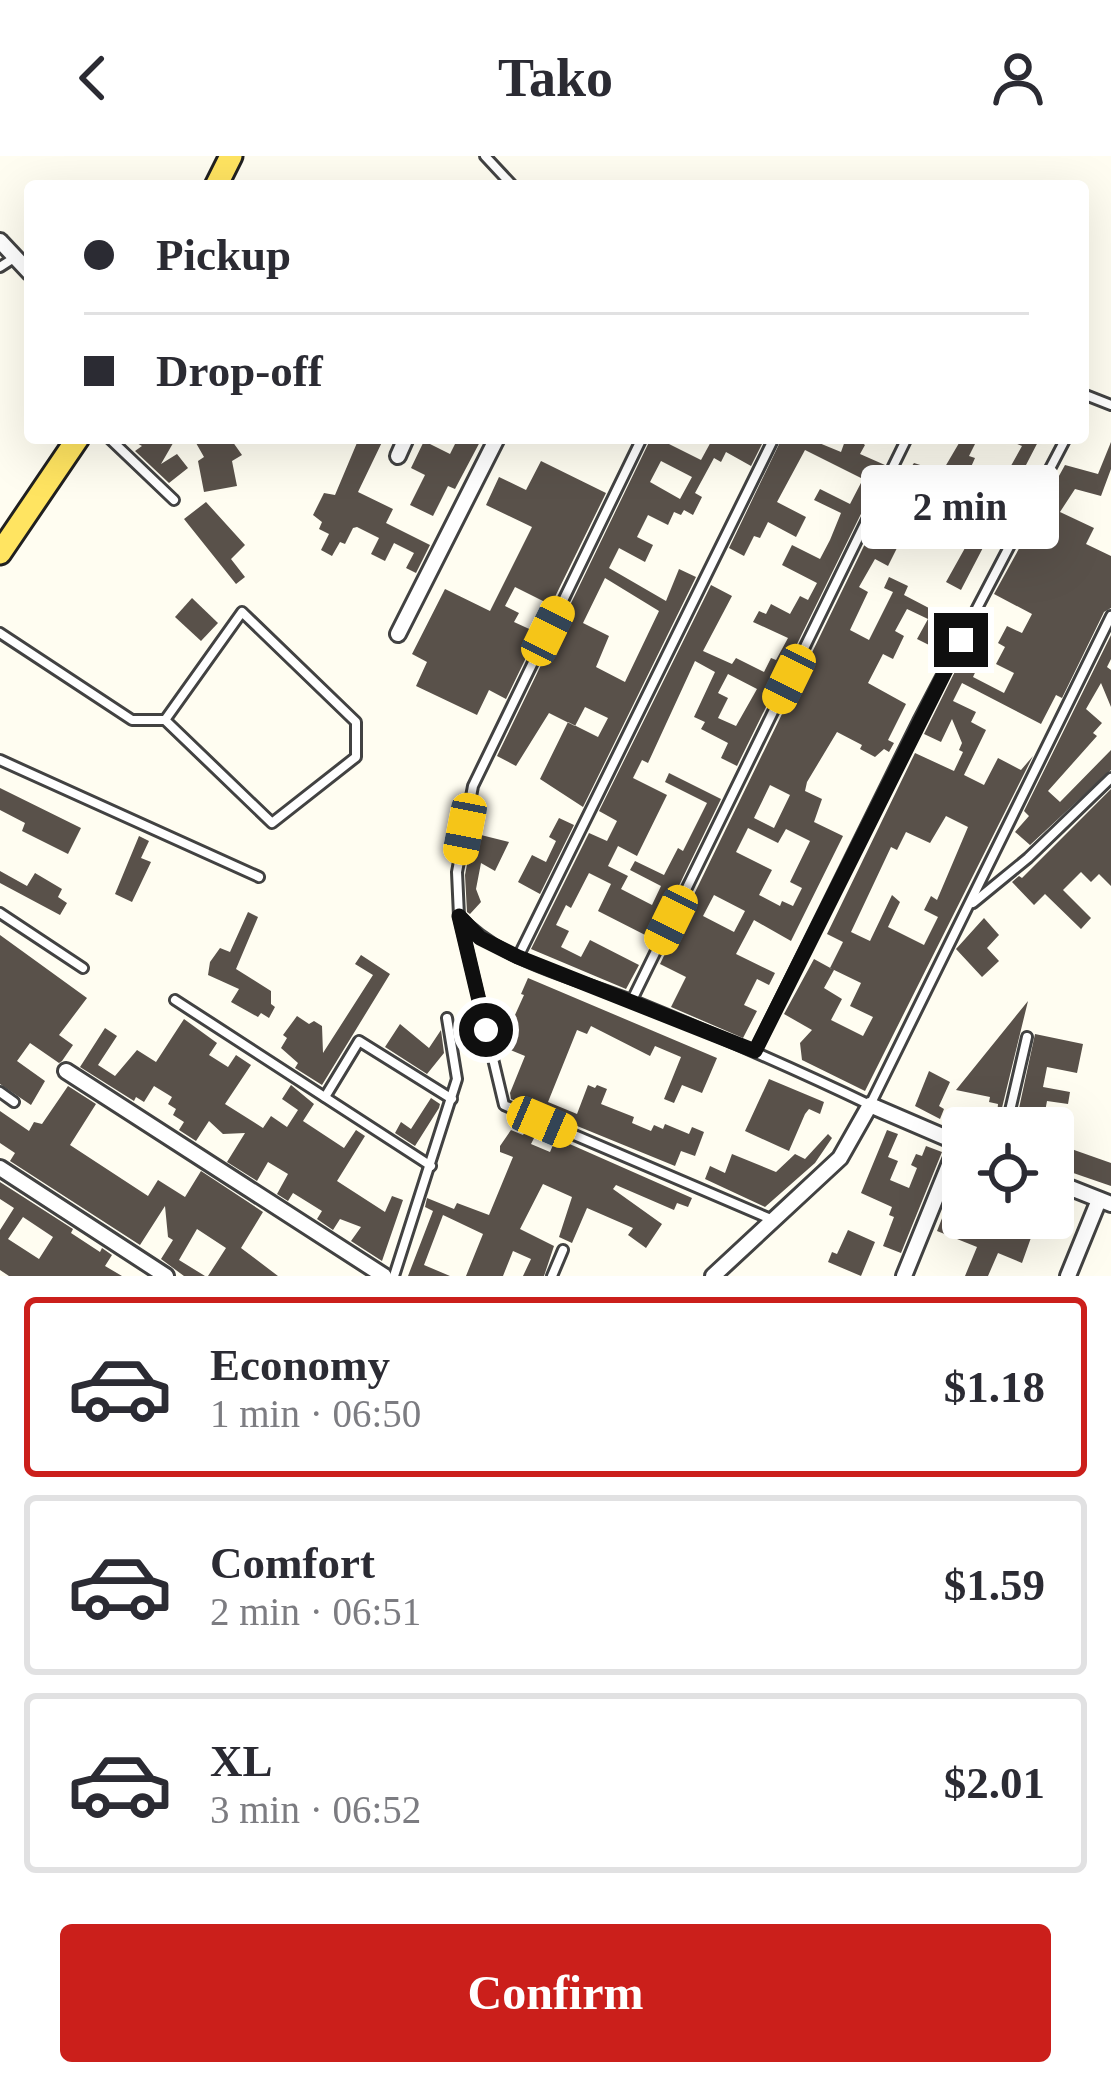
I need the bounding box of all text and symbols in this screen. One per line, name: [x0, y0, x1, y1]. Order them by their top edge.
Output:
icon: back: [60, 45, 126, 111]
icon: person: [985, 45, 1051, 111]
text: Tako: [498, 48, 613, 108]
text: Pickup: [156, 230, 291, 280]
text: Drop-off: [156, 346, 323, 396]
callout: 2 min: [862, 466, 1060, 550]
text: 2 min: [913, 485, 1007, 528]
car: [516, 591, 580, 671]
route end: [934, 613, 988, 667]
car: [757, 639, 821, 719]
car: [440, 790, 490, 868]
car: [639, 880, 703, 960]
route start: [459, 1003, 513, 1057]
car: [502, 1091, 582, 1153]
map controls: [942, 1107, 1074, 1239]
button: locate: [942, 1107, 1074, 1239]
icon: car: [66, 1333, 174, 1441]
text: Economy: [210, 1340, 390, 1390]
text: $1.18: [944, 1362, 1045, 1412]
text: 1 min · 06:50: [210, 1392, 421, 1435]
icon: car: [66, 1531, 174, 1639]
text: Comfort: [210, 1538, 375, 1588]
text: $1.59: [944, 1560, 1045, 1610]
text: 2 min · 06:51: [210, 1590, 421, 1633]
icon: car: [66, 1729, 174, 1837]
text: XL: [210, 1736, 273, 1786]
text: $2.01: [944, 1758, 1045, 1808]
text: 3 min · 06:52: [210, 1788, 421, 1831]
button: Confirm: [60, 1924, 1051, 2062]

